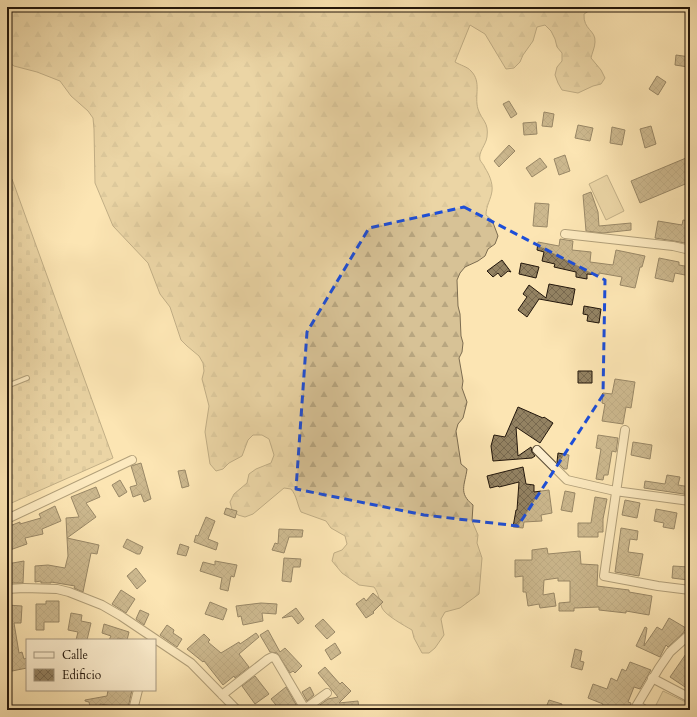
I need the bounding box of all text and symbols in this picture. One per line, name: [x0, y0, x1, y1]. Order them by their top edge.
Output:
legend: [26, 639, 156, 691]
text: Calle: [62, 647, 88, 663]
text: Edificio: [62, 667, 102, 683]

